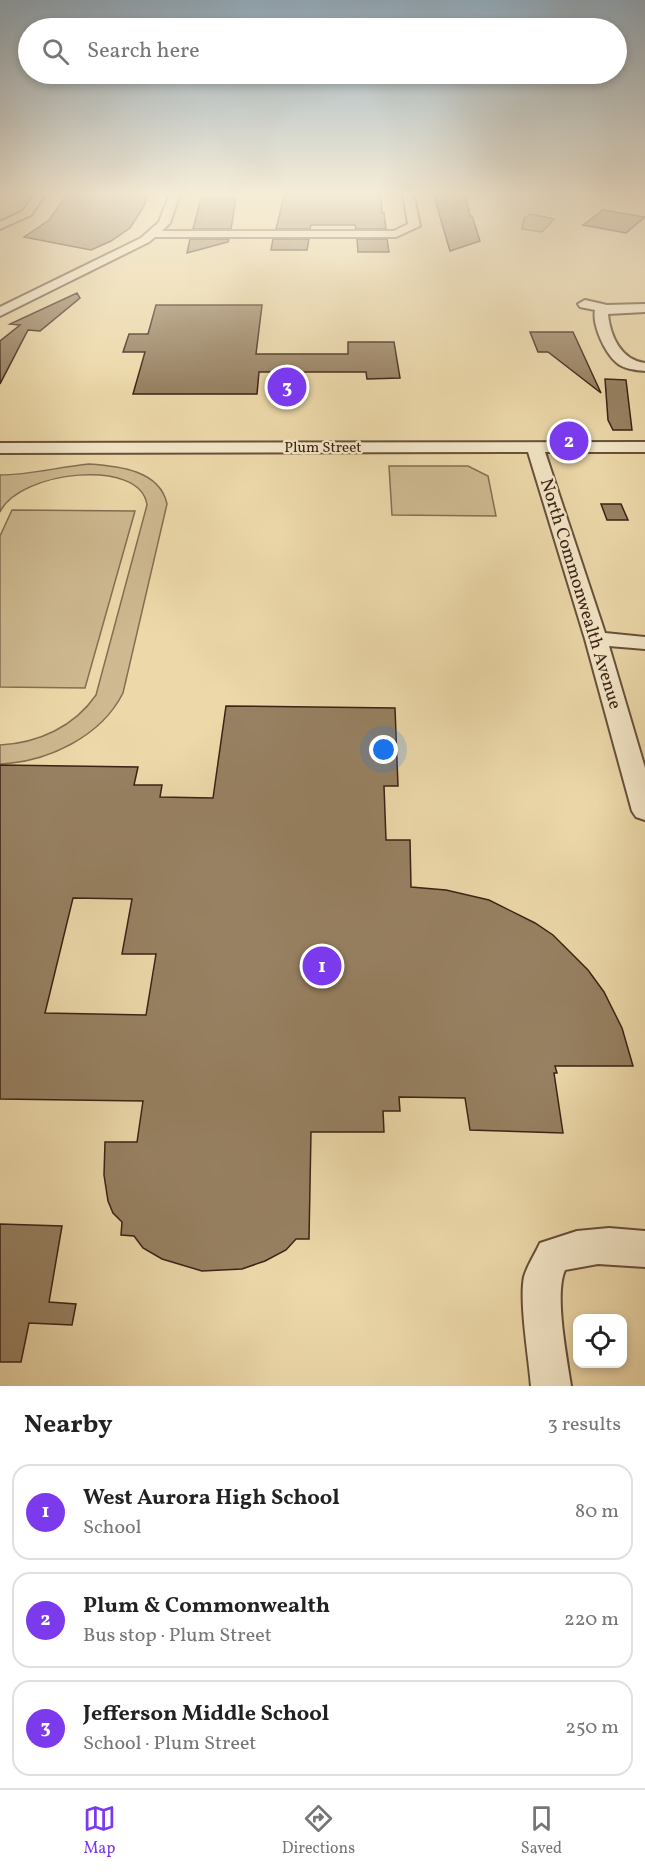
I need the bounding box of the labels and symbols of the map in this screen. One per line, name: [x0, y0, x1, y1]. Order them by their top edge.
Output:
pin: 3: [268, 364, 306, 410]
pin: 2: [550, 418, 588, 464]
street label: Plum Street: [284, 438, 362, 459]
street label: North Commonwealth Avenue: [533, 476, 627, 712]
your location: [369, 735, 398, 764]
pin: 1: [302, 944, 342, 988]

